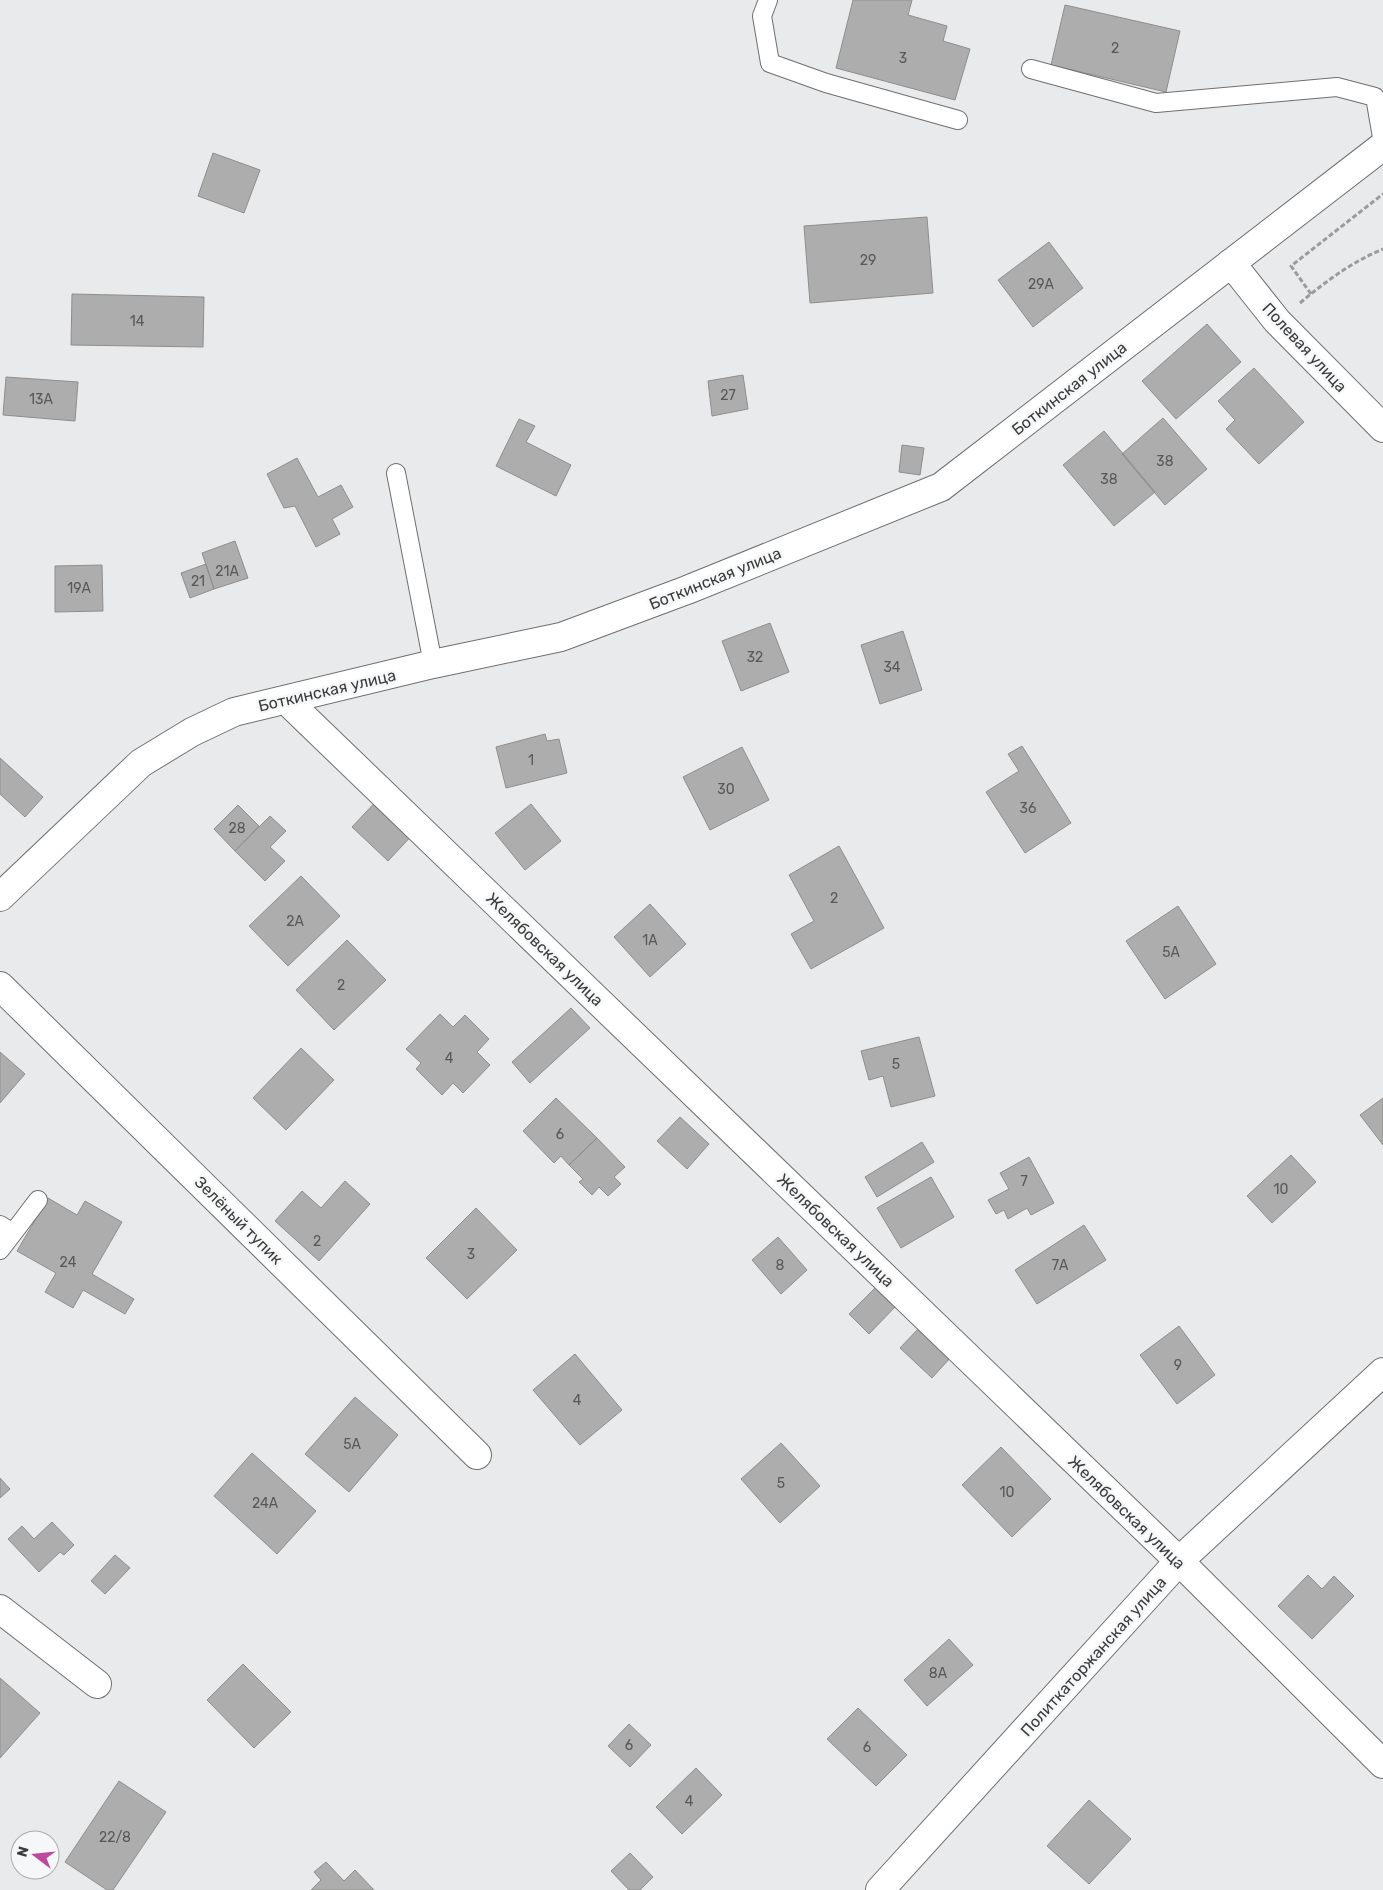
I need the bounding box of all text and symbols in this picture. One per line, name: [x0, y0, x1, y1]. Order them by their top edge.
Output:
house number: 2: [1111, 40, 1119, 57]
house number: 3: [899, 50, 907, 67]
house number: 29: [860, 252, 876, 269]
house number: 29А: [1028, 276, 1055, 293]
street label: Полевая улица: [1258, 299, 1351, 396]
house number: 14: [130, 313, 145, 330]
street label: Боткинская улица: [1008, 338, 1131, 439]
house number: 27: [720, 387, 736, 404]
house number: 13А: [29, 391, 54, 408]
house number: 38: [1156, 453, 1174, 470]
house number: 38: [1100, 471, 1118, 488]
street label: Боткинская улица: [646, 543, 784, 614]
house number: 21А: [215, 563, 239, 580]
house number: 21: [191, 573, 205, 590]
house number: 19А: [67, 580, 91, 597]
house number: 32: [747, 649, 763, 666]
house number: 34: [883, 659, 901, 676]
street label: Боткинская улица: [256, 665, 398, 716]
house number: 1: [528, 752, 534, 769]
house number: 30: [717, 781, 735, 798]
house number: 36: [1020, 800, 1036, 817]
house number: 28: [228, 820, 246, 837]
street label: Желябовская улица: [482, 889, 607, 1010]
house number: 2: [830, 890, 838, 907]
house number: 2А: [286, 913, 304, 930]
house number: 1А: [642, 932, 658, 949]
house number: 5А: [1162, 944, 1180, 961]
house number: 2: [337, 977, 345, 994]
house number: 4: [445, 1050, 454, 1067]
house number: 5: [892, 1056, 900, 1073]
house number: 6: [556, 1126, 564, 1143]
street label: Желябовская улица: [773, 1170, 898, 1291]
street label: Зелёный тупик: [191, 1172, 287, 1269]
house number: 7: [1020, 1173, 1028, 1190]
house number: 10: [1274, 1181, 1289, 1198]
house number: 2: [313, 1233, 321, 1250]
house number: 3: [467, 1246, 475, 1263]
house number: 24: [60, 1254, 77, 1271]
house number: 8: [776, 1257, 785, 1274]
house number: 7А: [1052, 1257, 1069, 1274]
house number: 9: [1174, 1357, 1182, 1374]
house number: 4: [573, 1392, 582, 1409]
house number: 5А: [343, 1436, 361, 1453]
street label: Желябовская улица: [1064, 1452, 1189, 1573]
house number: 5: [777, 1475, 785, 1492]
house number: 10: [1000, 1484, 1015, 1501]
house number: 24А: [252, 1495, 279, 1512]
street label: Политкаторжанская улица: [1017, 1573, 1170, 1740]
house number: 8А: [929, 1665, 948, 1682]
house number: 6: [625, 1737, 633, 1754]
house number: 6: [863, 1739, 871, 1756]
house number: 4: [685, 1793, 694, 1810]
house number: 22/8: [99, 1829, 131, 1846]
north arrow: [10, 1830, 60, 1880]
text: N: [13, 1844, 33, 1859]

